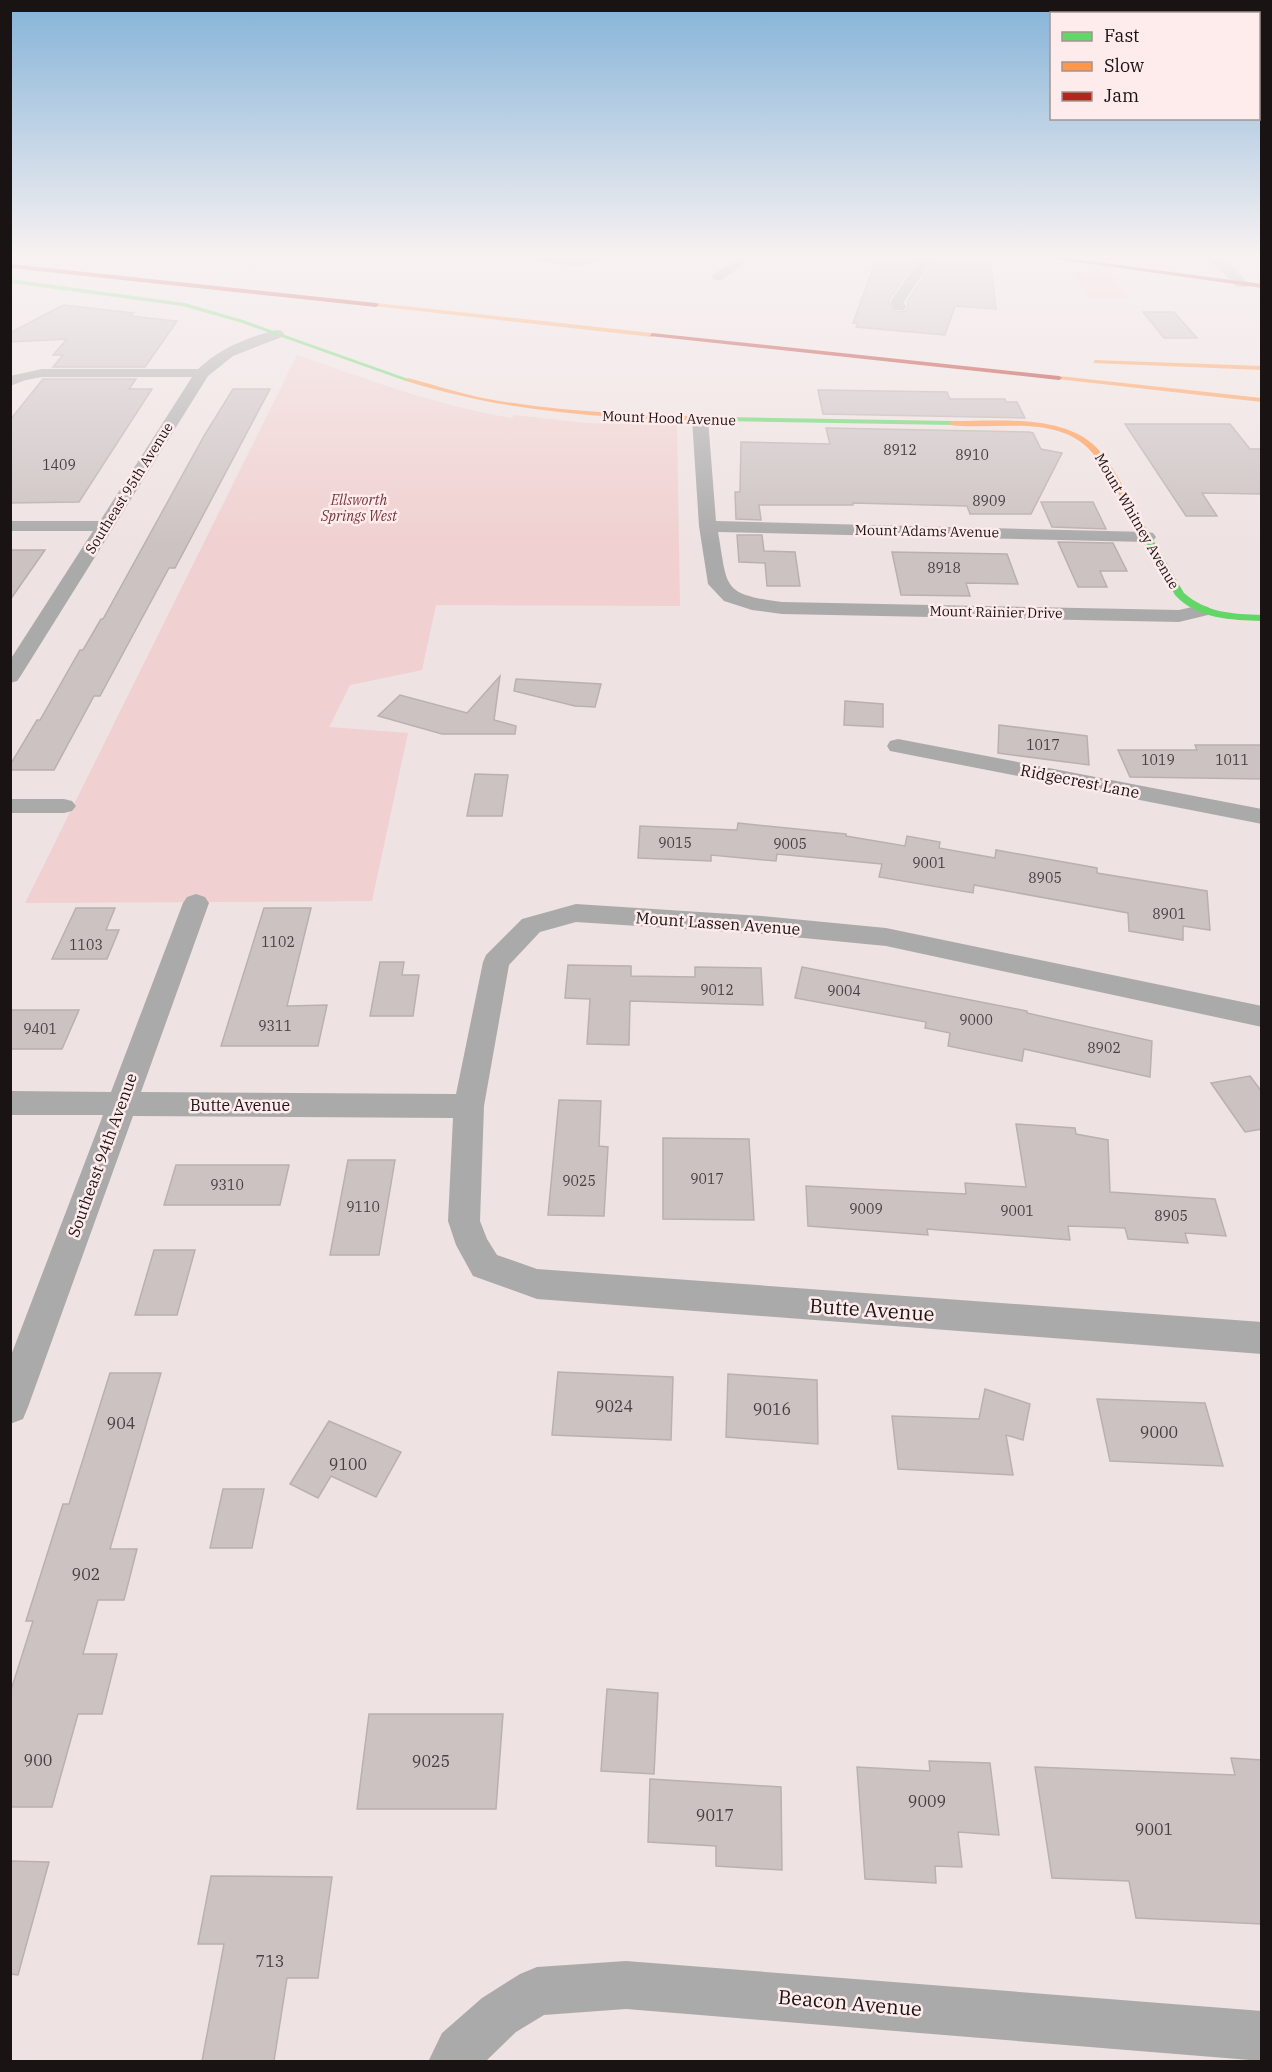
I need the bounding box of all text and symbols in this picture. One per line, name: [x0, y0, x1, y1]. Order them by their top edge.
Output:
legend: [1050, 12, 1260, 120]
text: Fast: [1104, 24, 1139, 47]
text: Slow: [1104, 54, 1144, 77]
text: Jam: [1104, 84, 1139, 107]
street label: Mount Hood Avenue: [602, 407, 736, 429]
street label: Southeast 95th Avenue: [81, 419, 177, 557]
house number: 8912: [883, 441, 917, 459]
house number: 8910: [955, 446, 989, 464]
street label: Mount Whitney Avenue: [1091, 450, 1183, 592]
house number: 1409: [42, 456, 76, 474]
park label: Ellsworth Springs West: [320, 491, 398, 525]
house number: 8909: [972, 492, 1006, 510]
street label: Mount Adams Avenue: [855, 521, 999, 541]
house number: 8918: [927, 559, 961, 577]
street label: Mount Rainier Drive: [929, 602, 1063, 622]
house number: 1017: [1026, 736, 1060, 754]
house number: 1019: [1141, 751, 1175, 769]
house number: 1011: [1215, 751, 1249, 769]
street label: Ridgecrest Lane: [1019, 760, 1141, 802]
house number: 9015: [658, 834, 692, 852]
house number: 9005: [773, 835, 807, 853]
house number: 9001: [912, 854, 946, 872]
house number: 8905: [1028, 869, 1062, 887]
house number: 8901: [1152, 905, 1186, 923]
street label: Mount Lassen Avenue: [635, 907, 801, 939]
house number: 1102: [261, 933, 295, 951]
house number: 1103: [69, 936, 103, 954]
house number: 9012: [700, 981, 734, 999]
house number: 9004: [827, 982, 861, 1000]
house number: 9000: [959, 1011, 993, 1029]
house number: 9311: [258, 1017, 292, 1035]
house number: 9401: [23, 1020, 57, 1038]
house number: 8902: [1087, 1039, 1121, 1057]
street label: Southeast 94th Avenue: [63, 1070, 141, 1240]
street label: Butte Avenue: [190, 1095, 290, 1115]
house number: 9017: [690, 1170, 724, 1188]
house number: 9025: [562, 1172, 596, 1190]
house number: 9310: [210, 1176, 244, 1194]
house number: 9110: [346, 1198, 380, 1216]
house number: 9009: [849, 1200, 883, 1218]
house number: 9001: [1000, 1202, 1034, 1220]
house number: 8905: [1154, 1207, 1188, 1225]
street label: Butte Avenue: [809, 1292, 935, 1327]
house number: 9024: [595, 1396, 633, 1416]
house number: 9016: [753, 1399, 791, 1419]
house number: 904: [107, 1413, 135, 1433]
house number: 9000: [1140, 1422, 1178, 1442]
house number: 9100: [329, 1454, 367, 1474]
house number: 902: [72, 1564, 100, 1584]
house number: 900: [24, 1750, 52, 1770]
house number: 9025: [412, 1751, 450, 1771]
house number: 9009: [908, 1791, 946, 1811]
house number: 9017: [696, 1805, 734, 1825]
house number: 9001: [1135, 1819, 1173, 1839]
house number: 713: [256, 1951, 284, 1971]
street label: Beacon Avenue: [777, 1983, 923, 2022]

